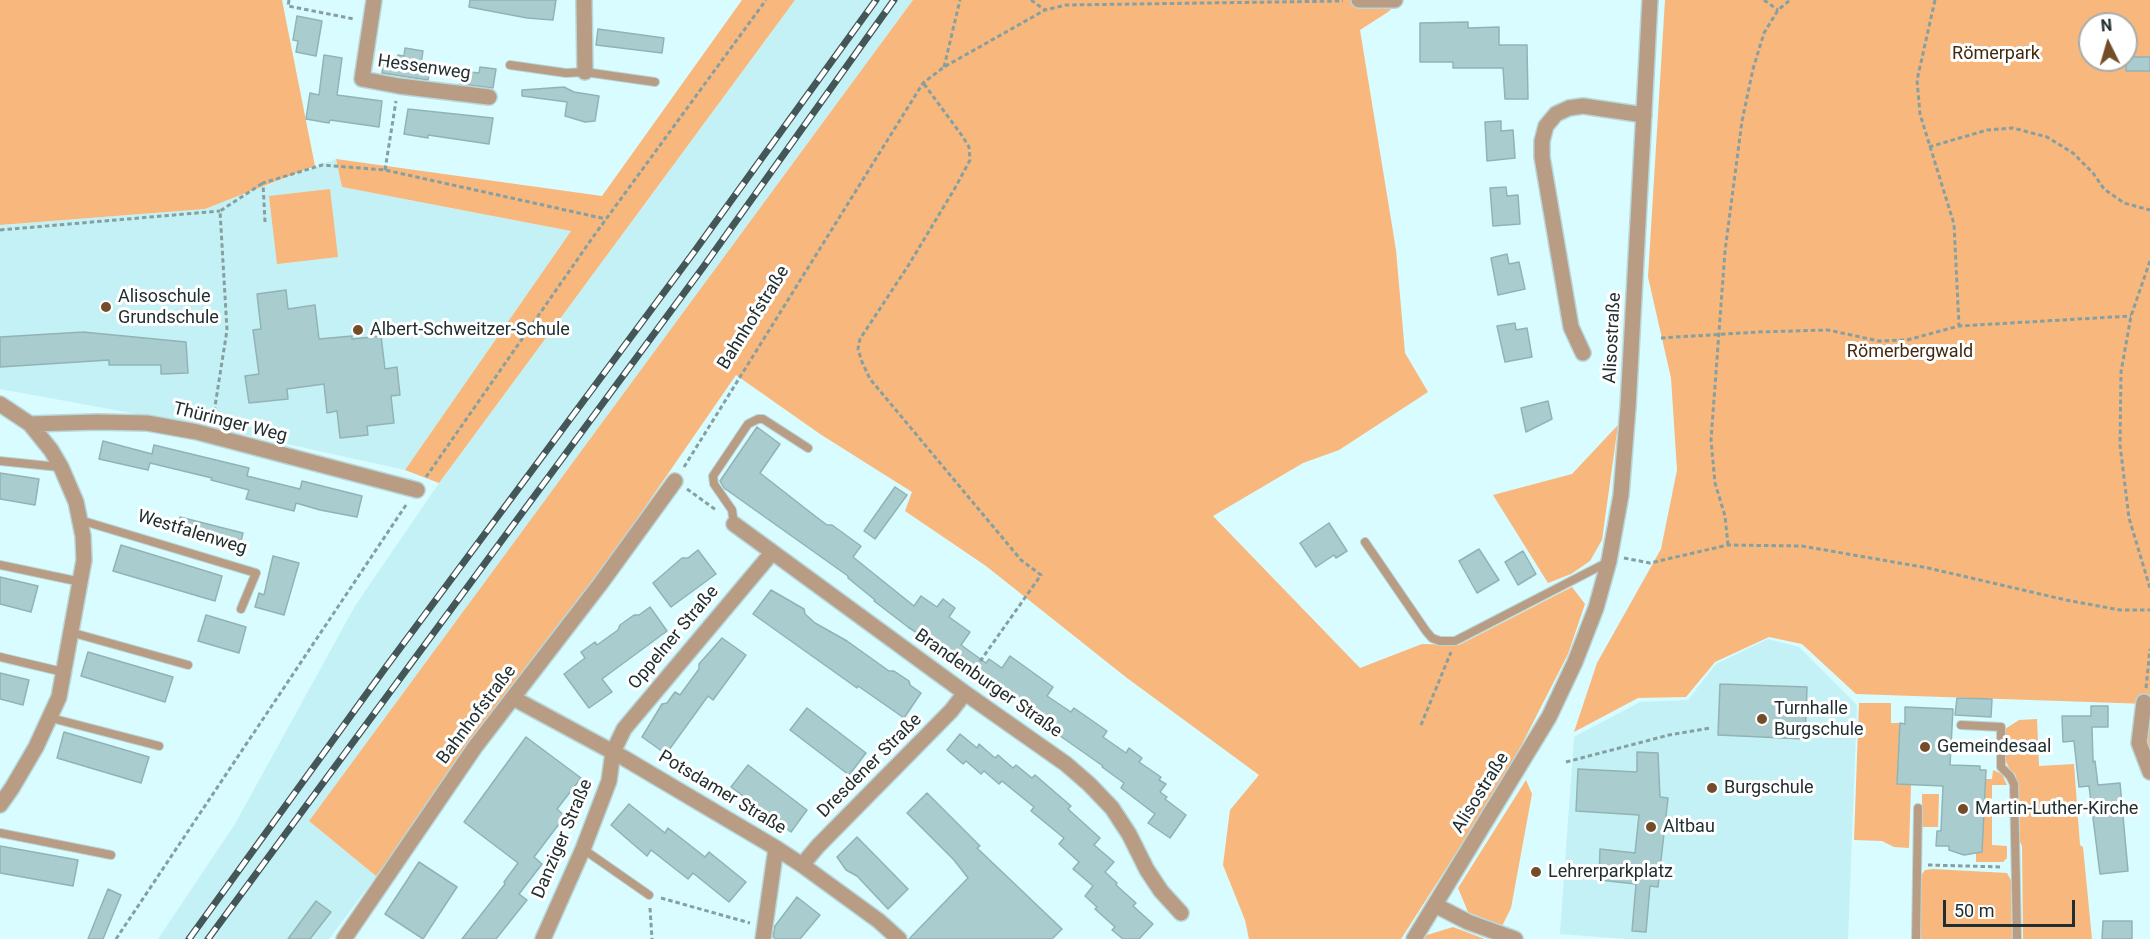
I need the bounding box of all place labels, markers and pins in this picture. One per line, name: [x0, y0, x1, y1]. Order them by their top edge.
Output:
place label: Alisoschule Grundschule: [118, 286, 219, 328]
marker: Alisoschule Grundschule: [99, 300, 113, 314]
place label: Albert-Schweitzer-Schule: [370, 319, 570, 341]
marker: Albert-Schweitzer-Schule: [351, 323, 365, 337]
place label: Turnhalle Burgschule: [1774, 698, 1864, 740]
marker: Turnhalle Burgschule: [1755, 712, 1769, 726]
place label: Gemeindesaal: [1937, 736, 2051, 758]
marker: Gemeindesaal: [1918, 740, 1932, 754]
place label: Burgschule: [1724, 777, 1814, 799]
marker: Burgschule: [1705, 781, 1719, 795]
place label: Martin-Luther-Kirche: [1975, 798, 2138, 820]
marker: Martin-Luther-Kirche: [1956, 802, 1970, 816]
place label: Altbau: [1663, 816, 1715, 838]
marker: Altbau: [1644, 820, 1658, 834]
place label: Lehrerparkplatz: [1548, 861, 1673, 883]
marker: Lehrerparkplatz: [1529, 865, 1543, 879]

